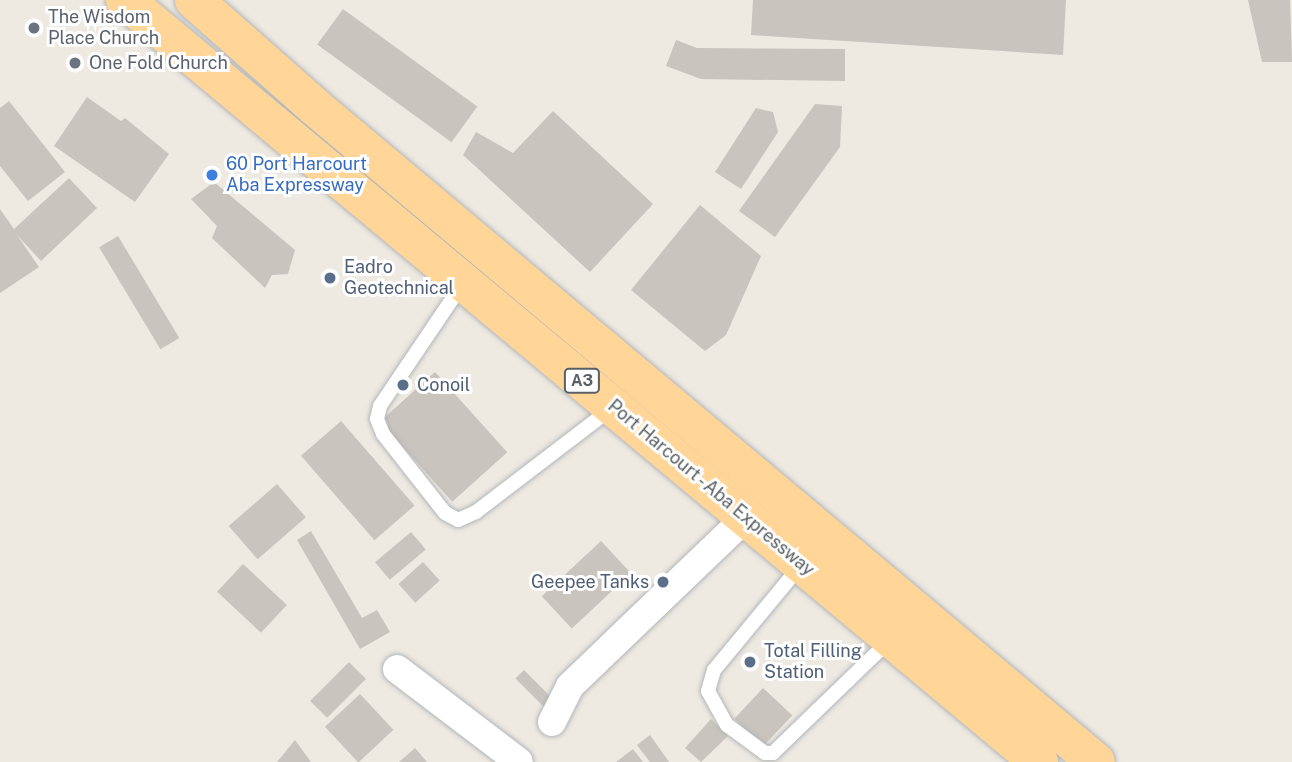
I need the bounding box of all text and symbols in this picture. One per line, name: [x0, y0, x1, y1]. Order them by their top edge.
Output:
place label: The Wisdom Place Church: [48, 7, 159, 50]
marker: The Wisdom Place Church: [26, 20, 42, 36]
place label: One Fold Church: [89, 52, 228, 74]
marker: One Fold Church: [67, 55, 83, 71]
place label: 60 Port Harcourt Aba Expressway: [226, 154, 367, 196]
marker: 60 Port Harcourt Aba Expressway: [204, 167, 220, 183]
place label: Eadro Geotechnical: [344, 257, 454, 300]
marker: Eadro Geotechnical: [322, 270, 338, 286]
road number: A3: [563, 368, 601, 394]
place label: Conoil: [417, 374, 470, 396]
marker: Conoil: [395, 377, 411, 393]
street label: Port Harcourt - Aba Expressway: [601, 394, 821, 582]
place label: Geepee Tanks: [531, 571, 649, 593]
marker: Geepee Tanks: [655, 574, 671, 590]
place label: Total Filling Station: [764, 641, 862, 684]
marker: Total Filling Station: [742, 654, 758, 670]

